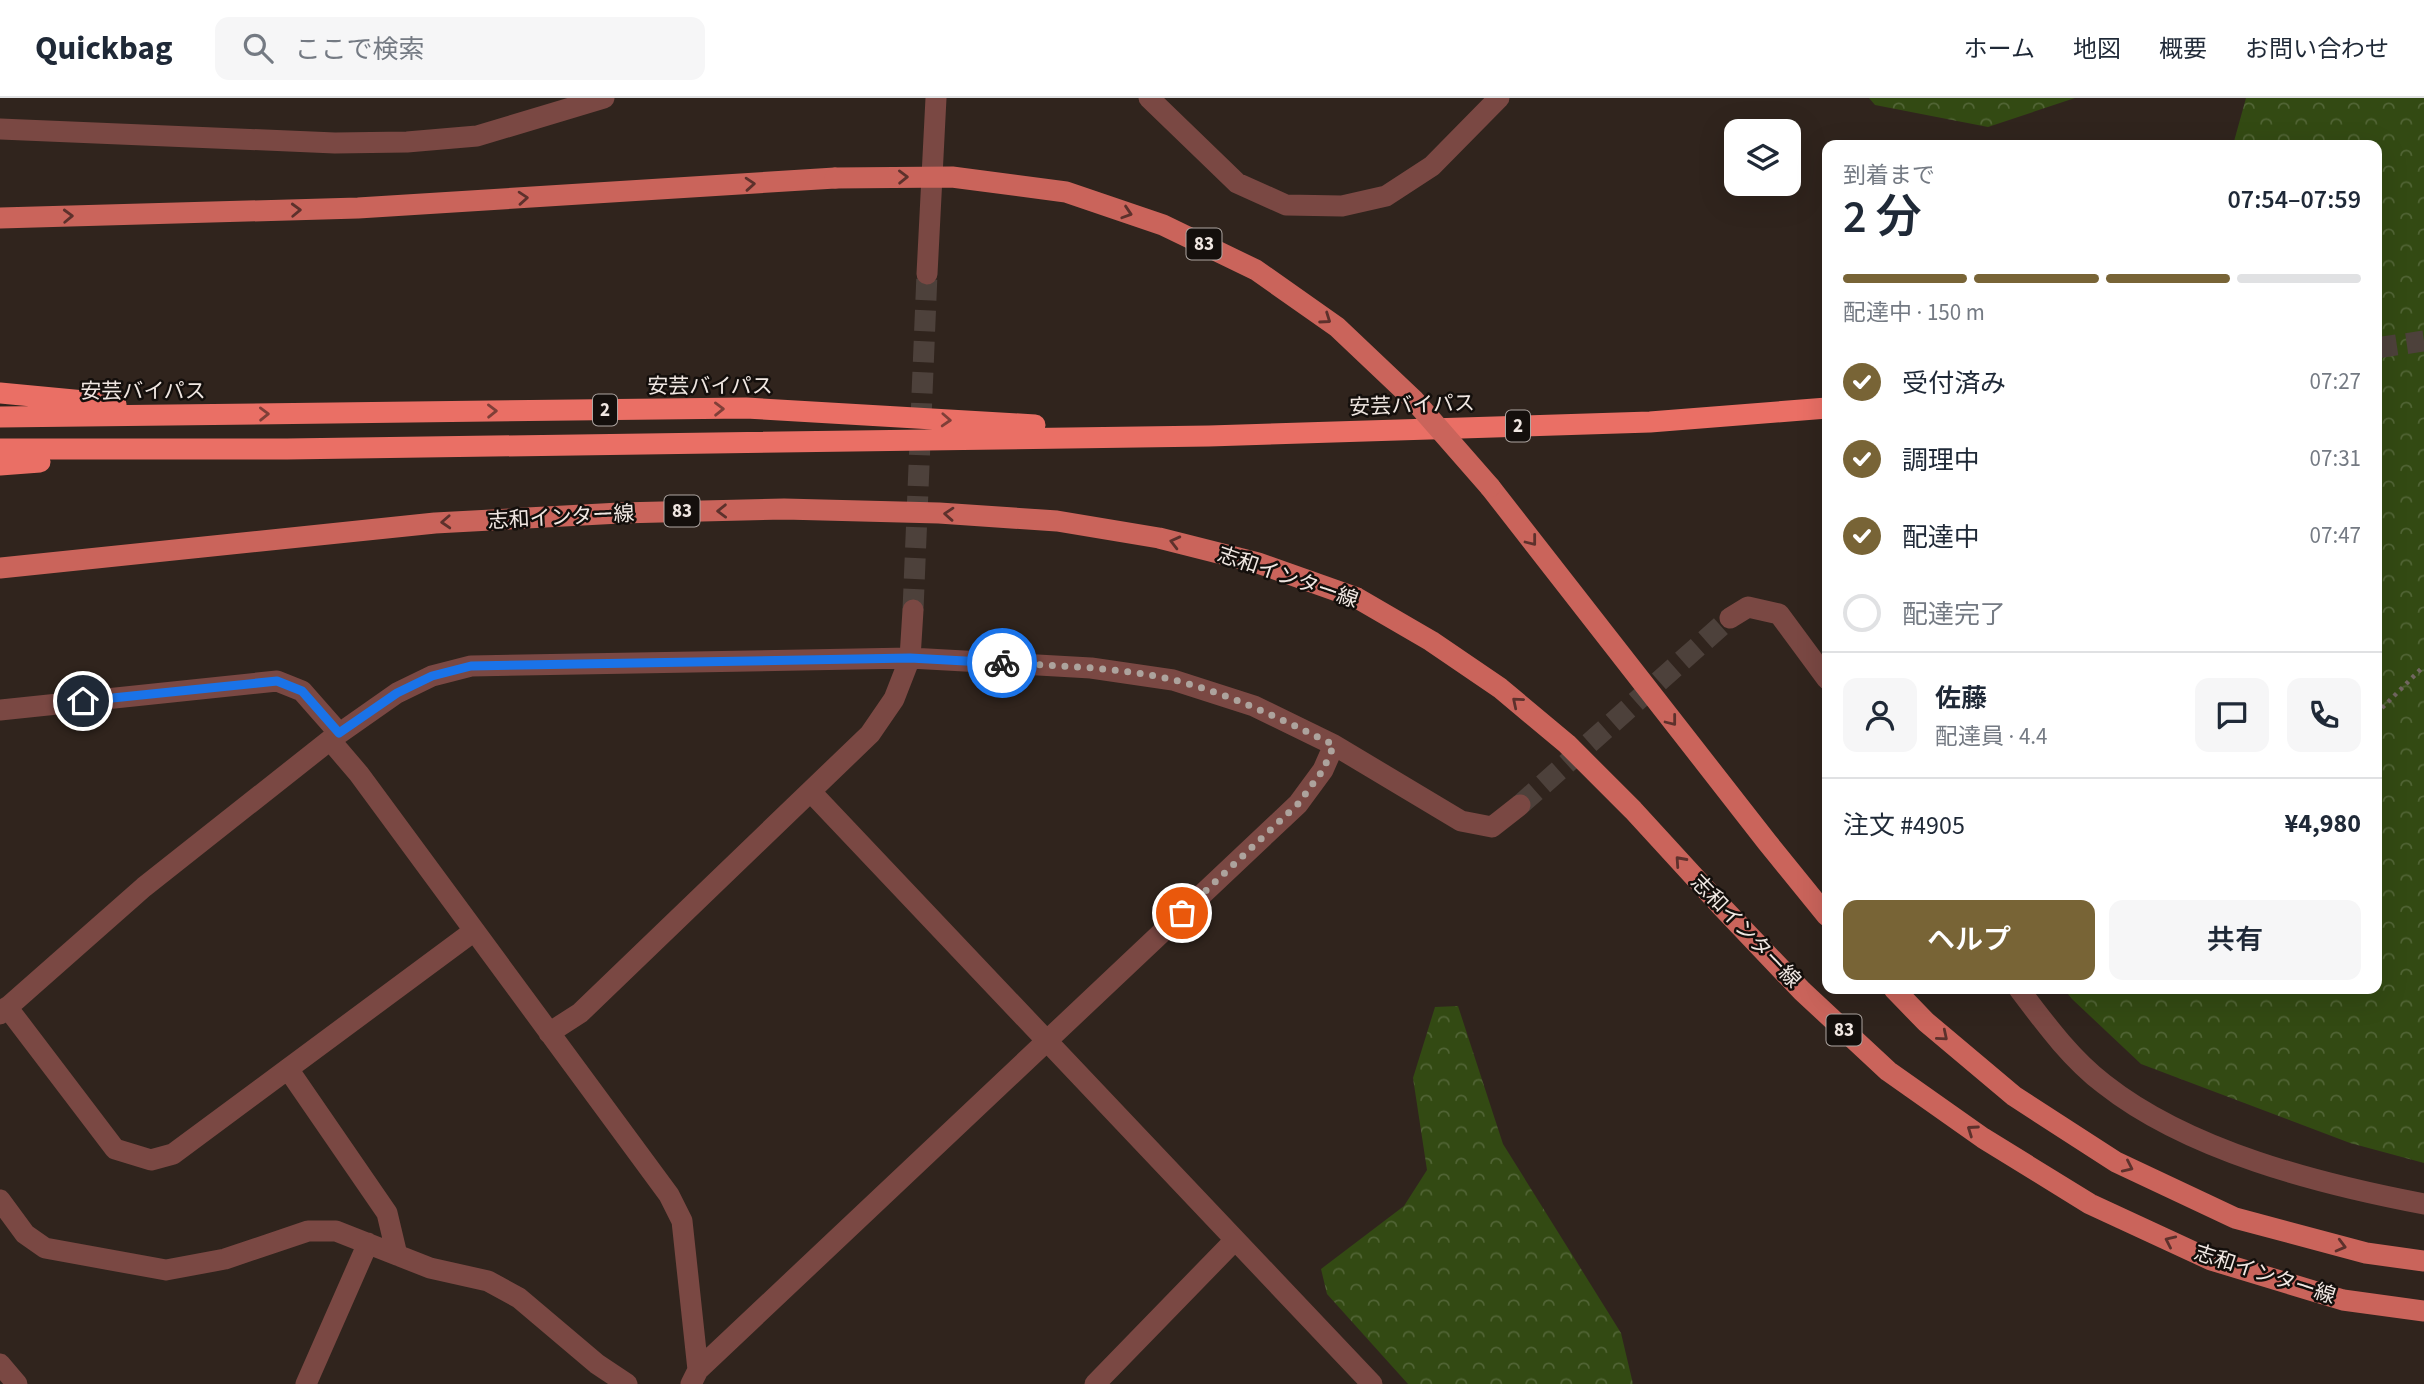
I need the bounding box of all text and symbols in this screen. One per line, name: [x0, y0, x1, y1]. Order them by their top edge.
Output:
search box: [215, 17, 705, 80]
text: Quickbag: [35, 25, 173, 72]
icon: search: [239, 29, 277, 67]
text: ここで検索: [295, 31, 425, 68]
text: ホーム: [1964, 32, 2035, 67]
text: 地図: [2073, 32, 2121, 67]
text: 概要: [2159, 32, 2207, 67]
text: お問い合わせ: [2245, 32, 2389, 67]
map controls: [1724, 119, 1801, 196]
button: layers: [1724, 119, 1801, 196]
text: 到着まで: [1843, 159, 1935, 192]
one-way arrow: [898, 170, 909, 185]
one-way arrow: [745, 176, 756, 191]
text: 07:54–07:59: [2228, 181, 2361, 218]
text: 2 分: [1843, 185, 1922, 250]
one-way arrow: [518, 191, 529, 206]
one-way arrow: [291, 202, 301, 218]
one-way arrow: [1120, 204, 1132, 219]
one-way arrow: [63, 208, 74, 224]
road number: 83: [1186, 228, 1222, 260]
text: 配達中 · 150 m: [1843, 296, 1985, 329]
one-way arrow: [1318, 311, 1331, 323]
icon: check: [1843, 363, 1881, 401]
text: 受付済み: [1902, 365, 2006, 402]
text: 07:27: [2310, 365, 2361, 398]
street label: 安芸バイパス: [647, 371, 773, 401]
street label: 安芸バイパス: [80, 376, 206, 406]
street label: 安芸バイパス: [1349, 388, 1475, 422]
road number: 2: [593, 394, 617, 426]
one-way arrow: [714, 401, 725, 416]
one-way arrow: [486, 404, 497, 419]
one-way arrow: [259, 406, 270, 422]
road number: 2: [1506, 410, 1530, 442]
one-way arrow: [941, 412, 952, 427]
icon: check: [1843, 440, 1881, 478]
text: 調理中: [1902, 442, 1980, 479]
text: 07:31: [2310, 442, 2361, 475]
road number: 83: [664, 496, 700, 526]
street label: 志和インター線: [487, 498, 635, 536]
one-way arrow: [716, 503, 727, 518]
one-way arrow: [943, 507, 954, 522]
one-way arrow: [440, 515, 451, 530]
icon: check: [1843, 517, 1881, 555]
text: 配達中: [1902, 519, 1980, 556]
text: 07:47: [2310, 519, 2361, 552]
one-way arrow: [1524, 534, 1537, 546]
one-way arrow: [1169, 536, 1181, 550]
street label: 志和インター線: [1214, 539, 1362, 615]
text: 配達完了: [1902, 596, 2006, 633]
courier: [967, 628, 1037, 698]
icon: bike: [983, 644, 1021, 682]
pin: [53, 671, 113, 731]
button: person: [1843, 678, 1917, 752]
button: chat: [2195, 678, 2269, 752]
button: phone: [2287, 678, 2361, 752]
text: 佐藤: [1935, 680, 1987, 717]
icon: home: [64, 682, 102, 720]
one-way arrow: [1513, 698, 1525, 711]
one-way arrow: [1664, 713, 1677, 725]
text: 配達員 · 4.4: [1935, 720, 2048, 753]
text: ¥4,980: [2285, 805, 2361, 842]
text: 注文 #4905: [1843, 807, 1965, 844]
one-way arrow: [1675, 856, 1688, 869]
street label: 志和インター線: [1684, 868, 1808, 994]
pin: [1152, 883, 1212, 943]
icon: bag: [1163, 894, 1201, 932]
button: ヘルプ: [1843, 900, 2095, 980]
button: 共有: [2109, 900, 2361, 980]
road number: 83: [1826, 1014, 1862, 1046]
one-way arrow: [1935, 1028, 1948, 1040]
one-way arrow: [1967, 1126, 1980, 1138]
one-way arrow: [2121, 1159, 2133, 1173]
one-way arrow: [2165, 1235, 2178, 1249]
street label: 志和インター線: [2190, 1237, 2340, 1311]
one-way arrow: [2334, 1238, 2346, 1253]

